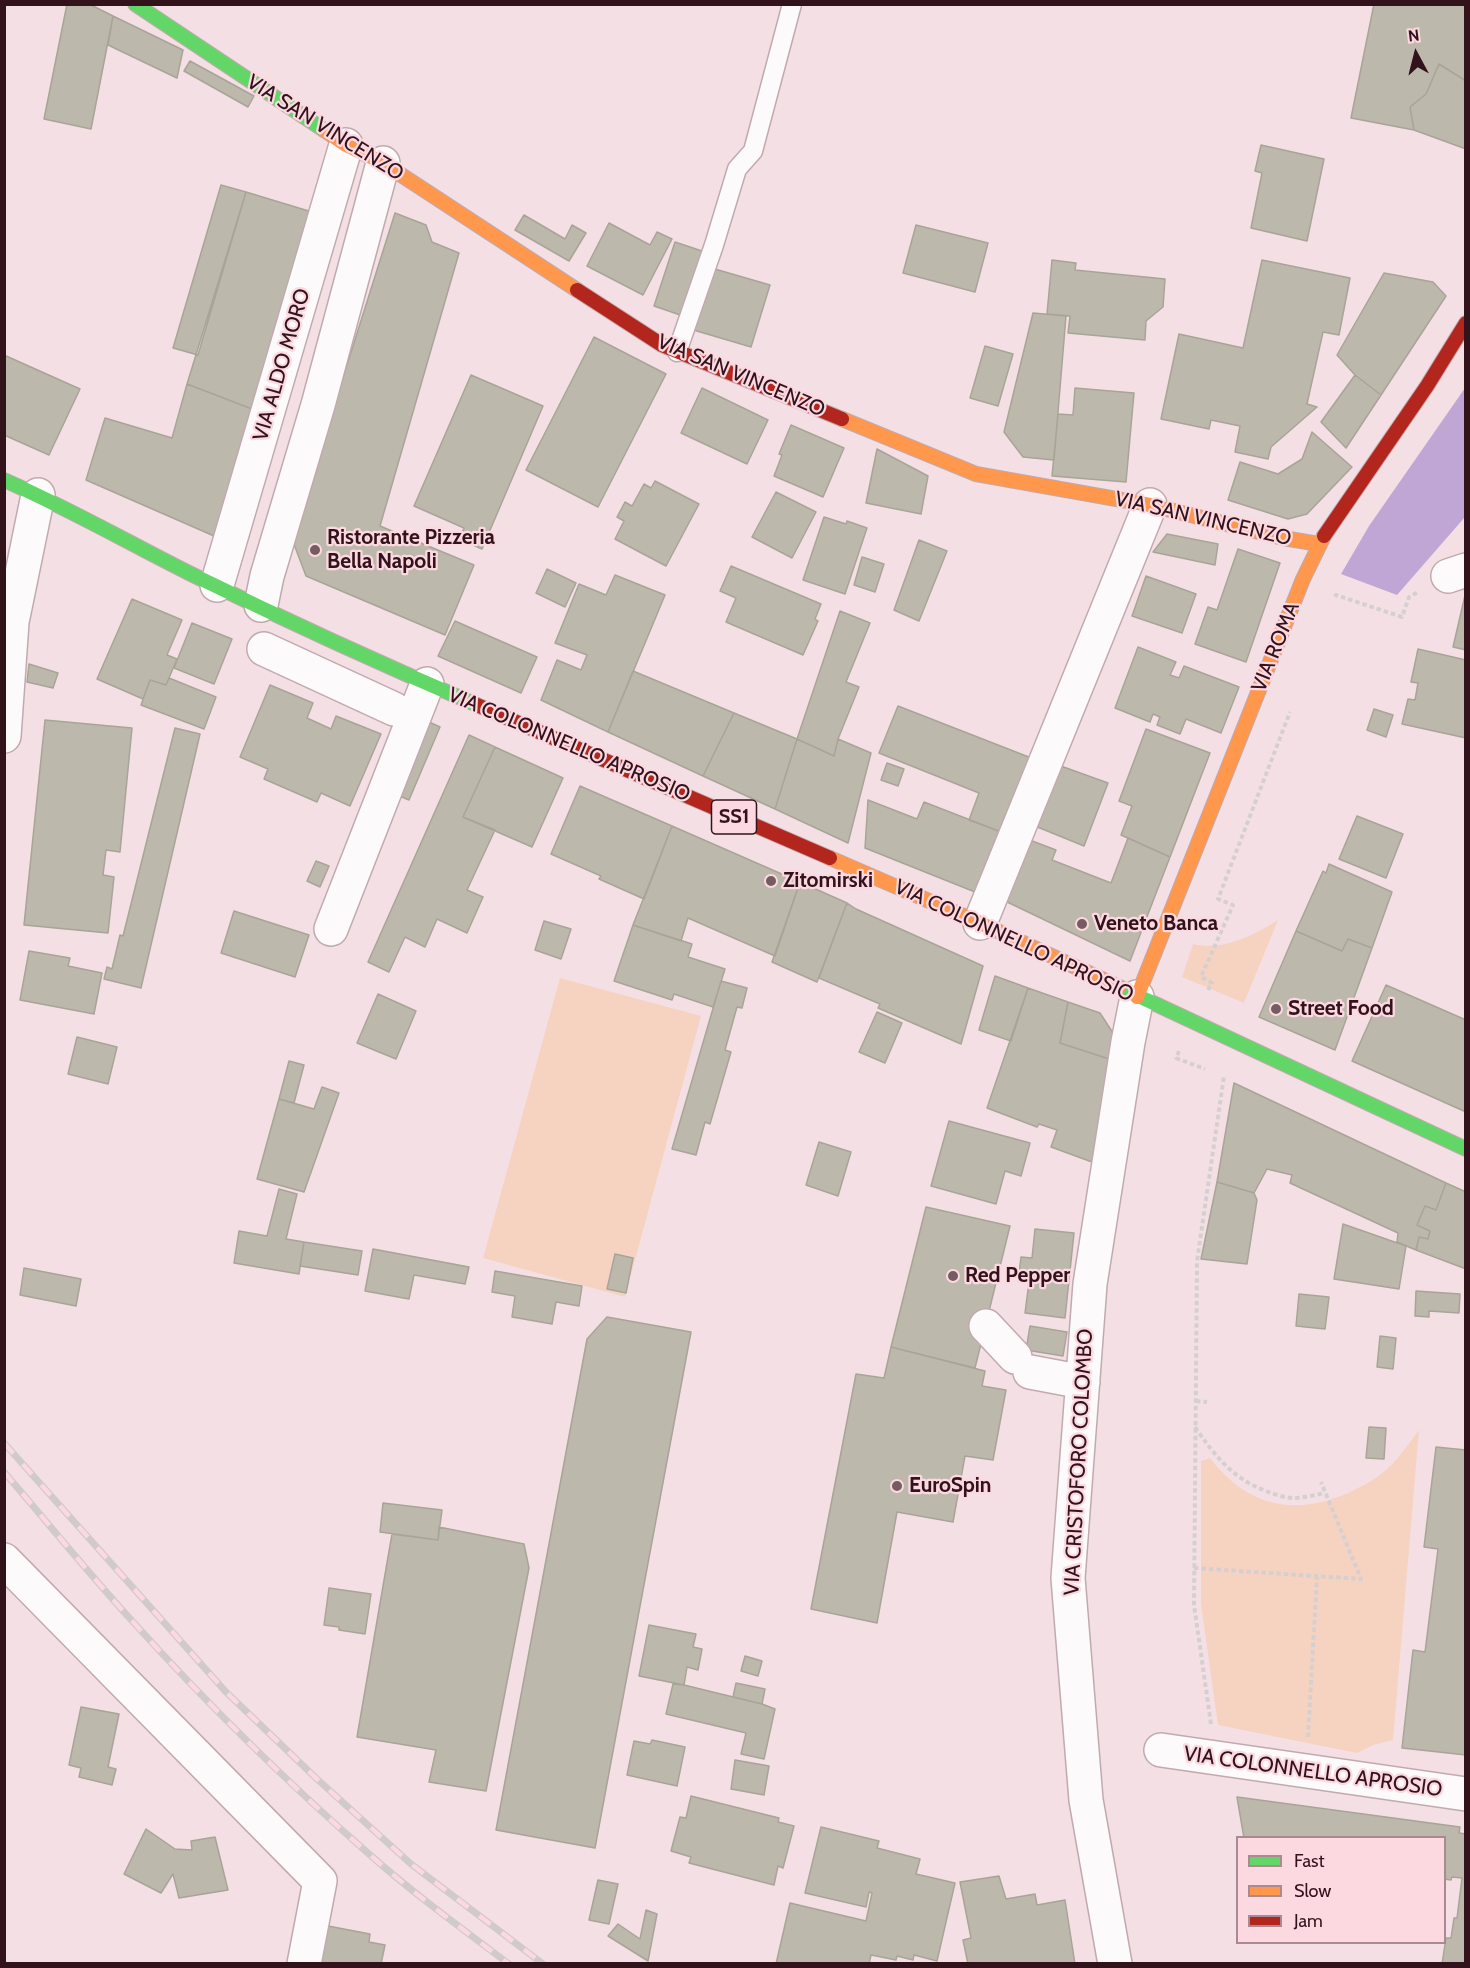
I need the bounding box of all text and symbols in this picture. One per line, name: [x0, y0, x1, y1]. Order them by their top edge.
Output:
north arrow: [1386, 24, 1446, 84]
text: N: [1407, 26, 1421, 46]
street label: VIA SAN VINCENZO: [242, 70, 408, 186]
street label: VIA ALDO MORO: [248, 286, 316, 444]
street label: VIA SAN VINCENZO: [653, 329, 829, 423]
street label: VIA SAN VINCENZO: [1112, 486, 1294, 552]
place label: Ristorante Pizzeria Bella Napoli: [327, 525, 495, 575]
marker: Ristorante Pizzeria Bella Napoli: [308, 543, 322, 557]
street label: VIA ROMA: [1247, 598, 1305, 696]
street label: VIA COLONNELLO APROSIO: [444, 682, 694, 808]
road number: SS1: [712, 800, 756, 834]
place label: Zitomirski: [783, 868, 873, 894]
marker: Zitomirski: [764, 874, 778, 888]
street label: VIA COLONNELLO APROSIO: [890, 874, 1138, 1008]
place label: Veneto Banca: [1094, 911, 1218, 937]
marker: Veneto Banca: [1075, 917, 1089, 931]
place label: Street Food: [1288, 996, 1394, 1022]
marker: Street Food: [1269, 1002, 1283, 1016]
place label: Red Pepper: [965, 1263, 1070, 1289]
marker: Red Pepper: [946, 1269, 960, 1283]
street label: VIA CRISTOFORO COLOMBO: [1059, 1328, 1099, 1596]
place label: EuroSpin: [909, 1473, 991, 1499]
marker: EuroSpin: [890, 1479, 904, 1493]
street label: VIA COLONNELLO APROSIO: [1182, 1741, 1444, 1803]
legend: [1236, 1836, 1446, 1944]
text: Fast: [1294, 1850, 1325, 1872]
text: Slow: [1294, 1880, 1331, 1902]
text: Jam: [1294, 1910, 1323, 1932]

